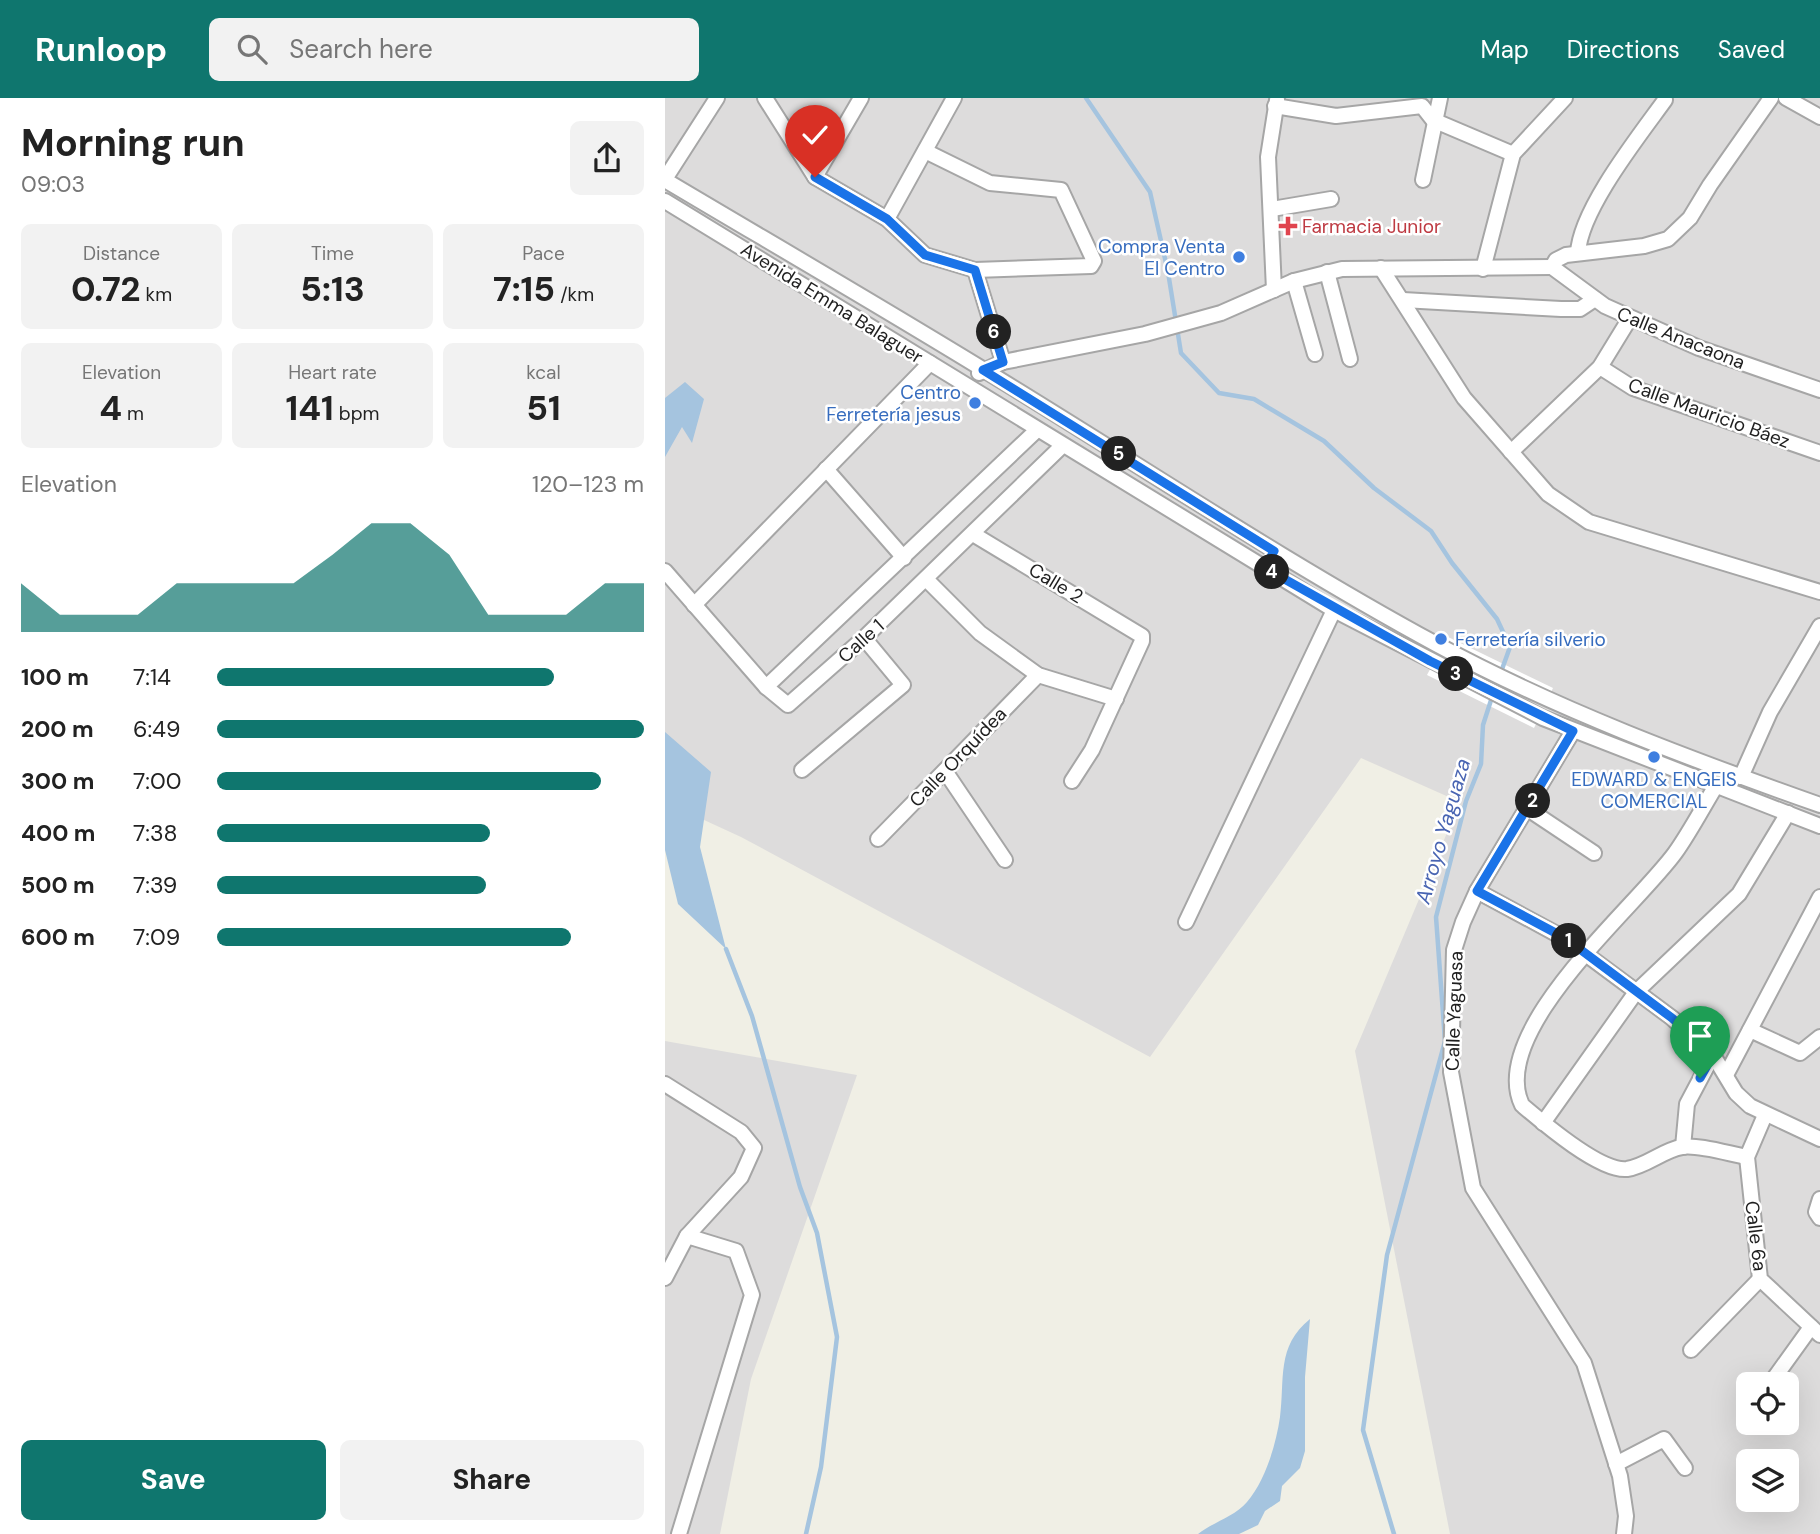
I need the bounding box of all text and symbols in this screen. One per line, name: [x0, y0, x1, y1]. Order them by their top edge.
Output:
search box: [209, 18, 699, 81]
text: Runloop: [35, 28, 167, 71]
icon: search: [233, 30, 271, 68]
text: Search here: [289, 32, 433, 66]
text: Map: [1481, 34, 1529, 65]
text: Directions: [1567, 34, 1680, 65]
text: Saved: [1718, 34, 1785, 65]
pin: [785, 105, 845, 177]
icon: check: [796, 116, 834, 154]
text: Morning run: [21, 118, 245, 168]
button: share: [570, 121, 644, 195]
text: 09:03: [21, 169, 85, 199]
place label: Farmacia Junior: [1302, 214, 1441, 239]
marker: Farmacia Junior: [1280, 218, 1296, 234]
place label: Compra Venta El Centro: [1098, 234, 1225, 281]
street label: Avenida Emma Balaguer: [736, 237, 928, 369]
text: Distance: [83, 241, 160, 266]
text: Time: [311, 241, 354, 266]
text: Pace: [522, 241, 565, 266]
marker: Compra Venta El Centro: [1231, 249, 1247, 265]
text: 0.72: [71, 266, 141, 312]
text: 5:13: [300, 266, 365, 312]
text: 7:15: [493, 266, 555, 312]
text: km: [141, 282, 172, 307]
text: /km: [555, 282, 594, 307]
street label: Calle Anacaona: [1613, 301, 1749, 375]
pin: 6: [977, 314, 1011, 350]
text: 6: [987, 319, 1000, 344]
text: Elevation: [82, 360, 161, 385]
text: Heart rate: [288, 360, 377, 385]
text: kcal: [526, 360, 561, 385]
street label: Calle Mauricio Báez: [1625, 372, 1793, 454]
place label: Centro Ferretería jesus: [826, 380, 961, 427]
text: 4: [99, 385, 122, 431]
text: 141: [285, 385, 334, 431]
text: 51: [526, 385, 561, 431]
marker: Centro Ferretería jesus: [967, 395, 983, 411]
text: m: [122, 401, 144, 426]
text: bpm: [334, 401, 380, 426]
pin: 5: [1101, 436, 1137, 472]
text: 5: [1113, 441, 1124, 466]
text: Elevation: [21, 469, 117, 499]
text: 120–123 m: [532, 469, 644, 499]
pin: 4: [1255, 554, 1289, 589]
street label: Calle 2: [1024, 557, 1088, 609]
text: 4: [1265, 559, 1278, 584]
street label: Calle 1: [832, 614, 890, 668]
place label: Ferretería silverio: [1455, 627, 1606, 652]
marker: Ferretería silverio: [1433, 631, 1449, 647]
pin: 3: [1439, 656, 1473, 692]
text: 3: [1450, 661, 1461, 686]
text: 100 m: [21, 662, 89, 692]
text: 7:14: [133, 662, 171, 692]
street label: Calle Orquídea: [904, 702, 1012, 812]
text: 200 m: [21, 714, 94, 744]
text: 6:49: [133, 714, 181, 744]
marker: EDWARD & ENGElS COMERCIAL: [1646, 749, 1662, 765]
water label: Arroyo Yaguaza: [1409, 755, 1477, 908]
text: 300 m: [21, 766, 94, 796]
text: 7:00: [133, 766, 181, 796]
place label: EDWARD & ENGElS COMERCIAL: [1571, 767, 1737, 814]
pin: 2: [1515, 784, 1551, 818]
text: 2: [1527, 788, 1538, 813]
text: 400 m: [21, 818, 95, 848]
text: 7:38: [133, 818, 178, 848]
text: 500 m: [21, 870, 95, 900]
text: 7:39: [133, 870, 177, 900]
text: 600 m: [21, 922, 95, 952]
text: 7:09: [133, 922, 180, 952]
pin: 1: [1551, 924, 1587, 958]
text: 1: [1565, 928, 1572, 953]
street label: Calle Yaguasa: [1439, 951, 1469, 1071]
pin: [1670, 1006, 1730, 1078]
icon: arrive: [1681, 1017, 1719, 1055]
street label: Calle 6a: [1739, 1199, 1773, 1273]
map controls: [1736, 1372, 1799, 1512]
button: locate: [1736, 1372, 1799, 1435]
button: Save: [21, 1440, 326, 1520]
button: Share: [340, 1440, 644, 1520]
button: layers: [1736, 1449, 1799, 1512]

